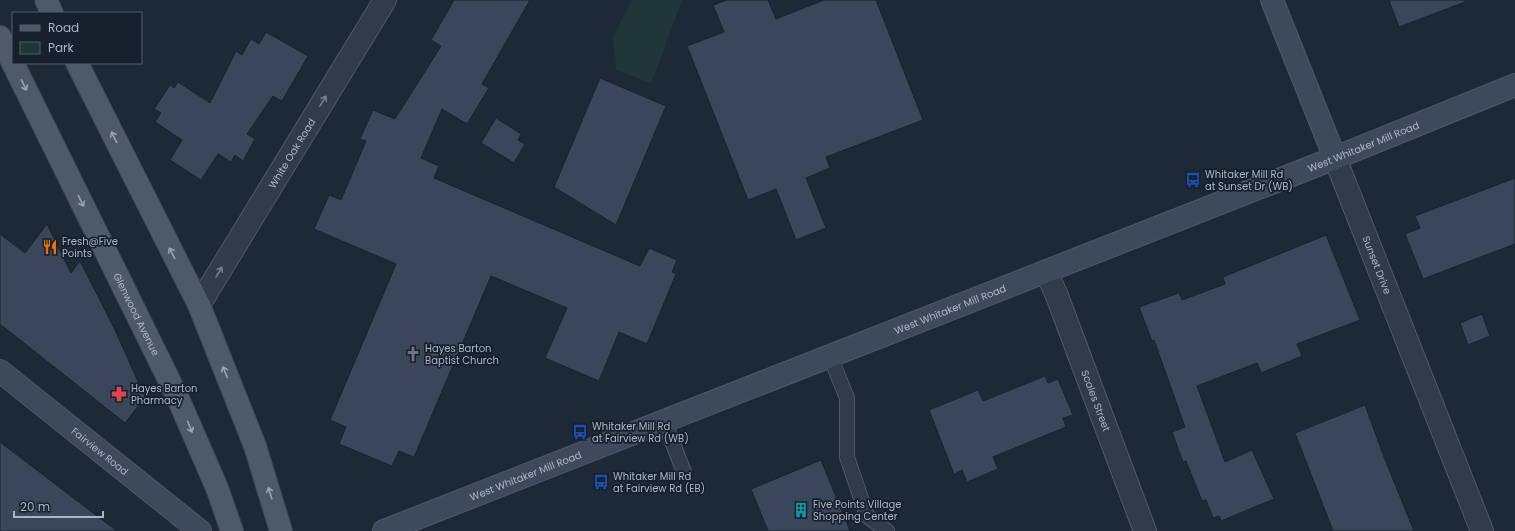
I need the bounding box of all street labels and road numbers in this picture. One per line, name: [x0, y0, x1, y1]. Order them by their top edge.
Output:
street label: White Oak Road: [265, 115, 319, 191]
street label: West Whitaker Mill Road: [1305, 117, 1421, 176]
street label: Sunset Drive: [1359, 234, 1395, 296]
street label: Glenwood Avenue: [110, 270, 163, 358]
street label: West Whitaker Mill Road: [892, 280, 1008, 338]
street label: Scales Street: [1078, 368, 1115, 434]
street label: Fairview Road: [68, 423, 132, 478]
street label: West Whitaker Mill Road: [467, 447, 584, 504]

